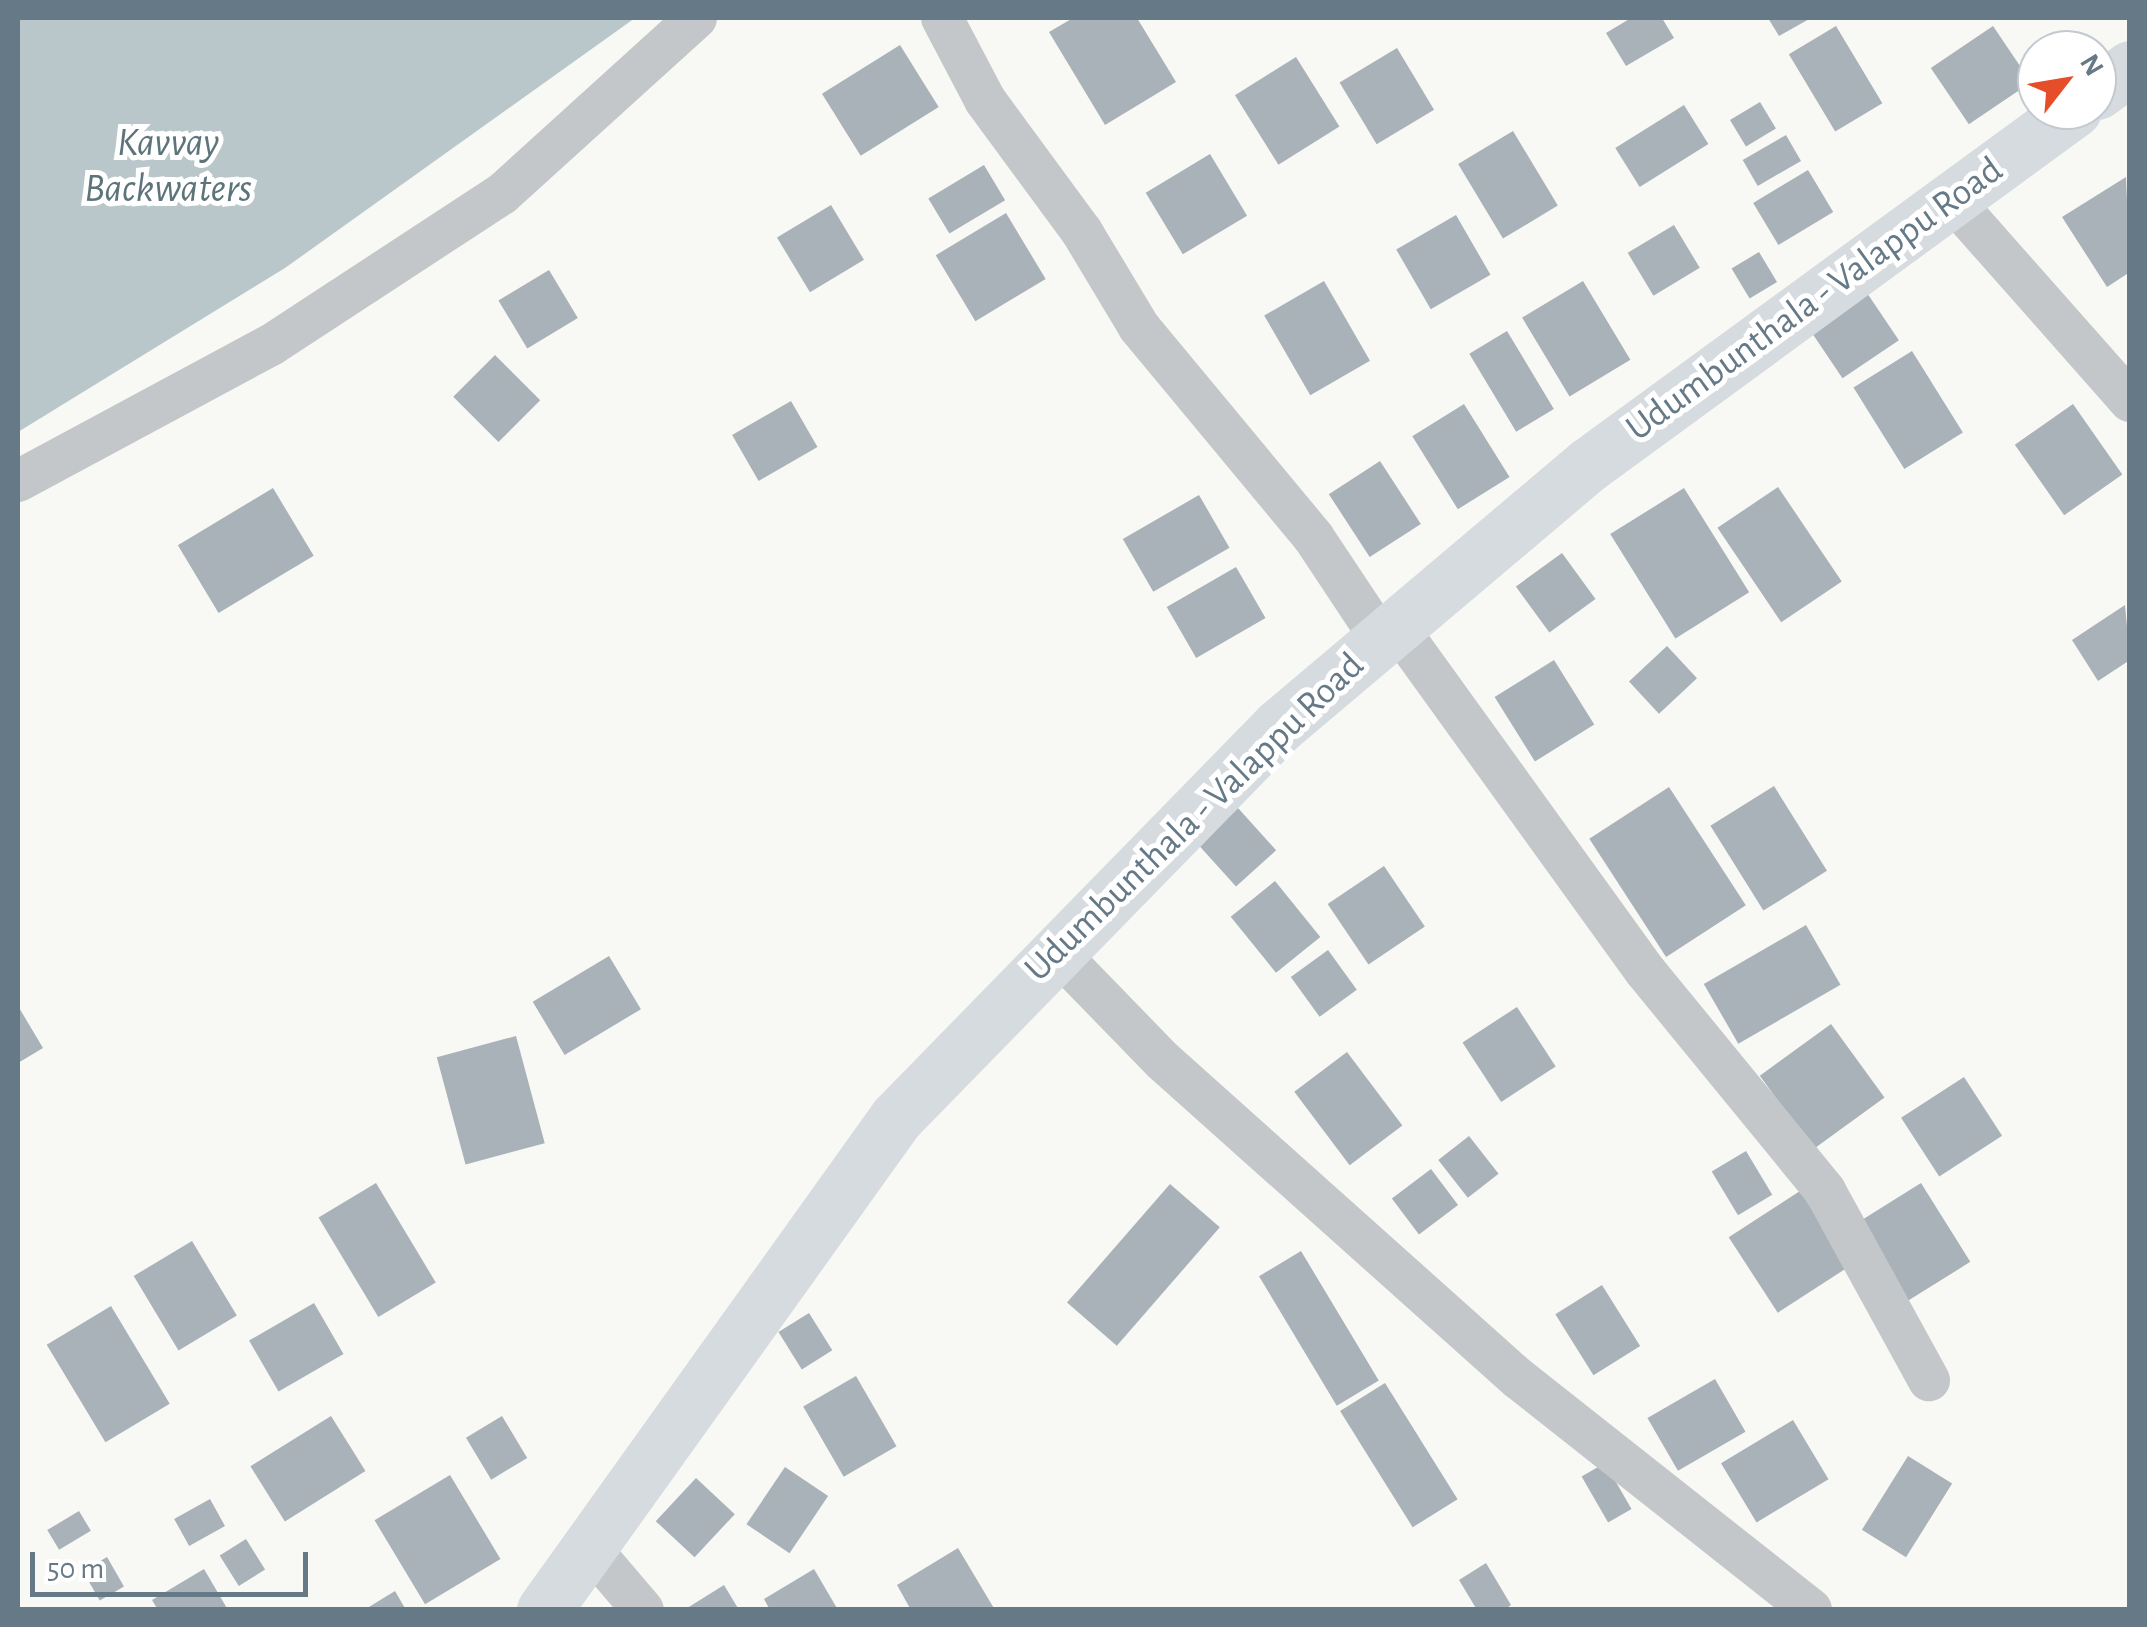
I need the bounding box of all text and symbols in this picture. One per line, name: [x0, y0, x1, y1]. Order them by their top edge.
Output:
north arrow: [2017, 30, 2117, 130]
text: N: [2074, 50, 2108, 81]
water label: Kavvay Backwaters: [84, 119, 252, 213]
street label: Udumbunthala - Valappu Road: [1618, 148, 2012, 452]
street label: Udumbunthala - Valappu Road: [1016, 644, 1374, 992]
scale bar: [35, 1532, 312, 1594]
text: 50 m: [47, 1554, 104, 1584]

